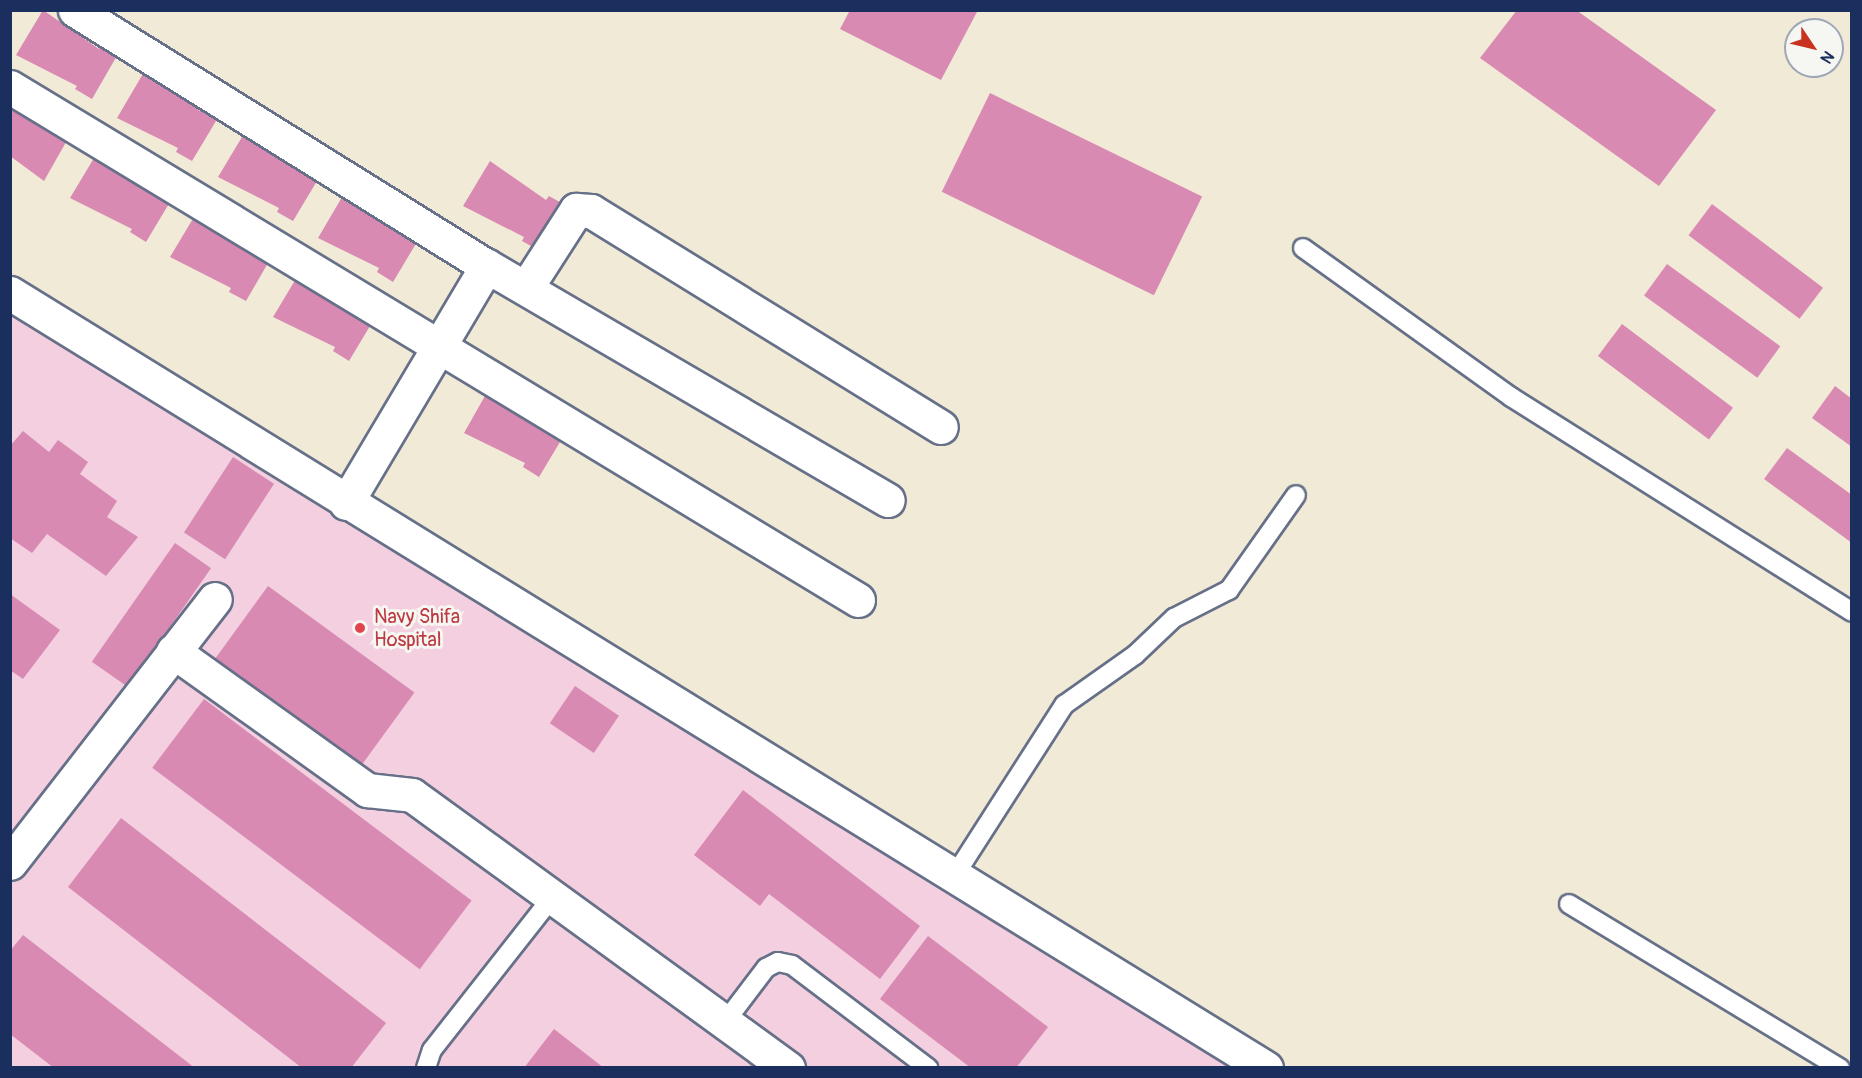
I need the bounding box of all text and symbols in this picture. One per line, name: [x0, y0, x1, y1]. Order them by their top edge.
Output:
north arrow: [1784, 18, 1844, 78]
text: N: [1816, 47, 1838, 67]
place label: Navy Shifa Hospital: [374, 604, 460, 651]
marker: Navy Shifa Hospital: [351, 619, 369, 637]

